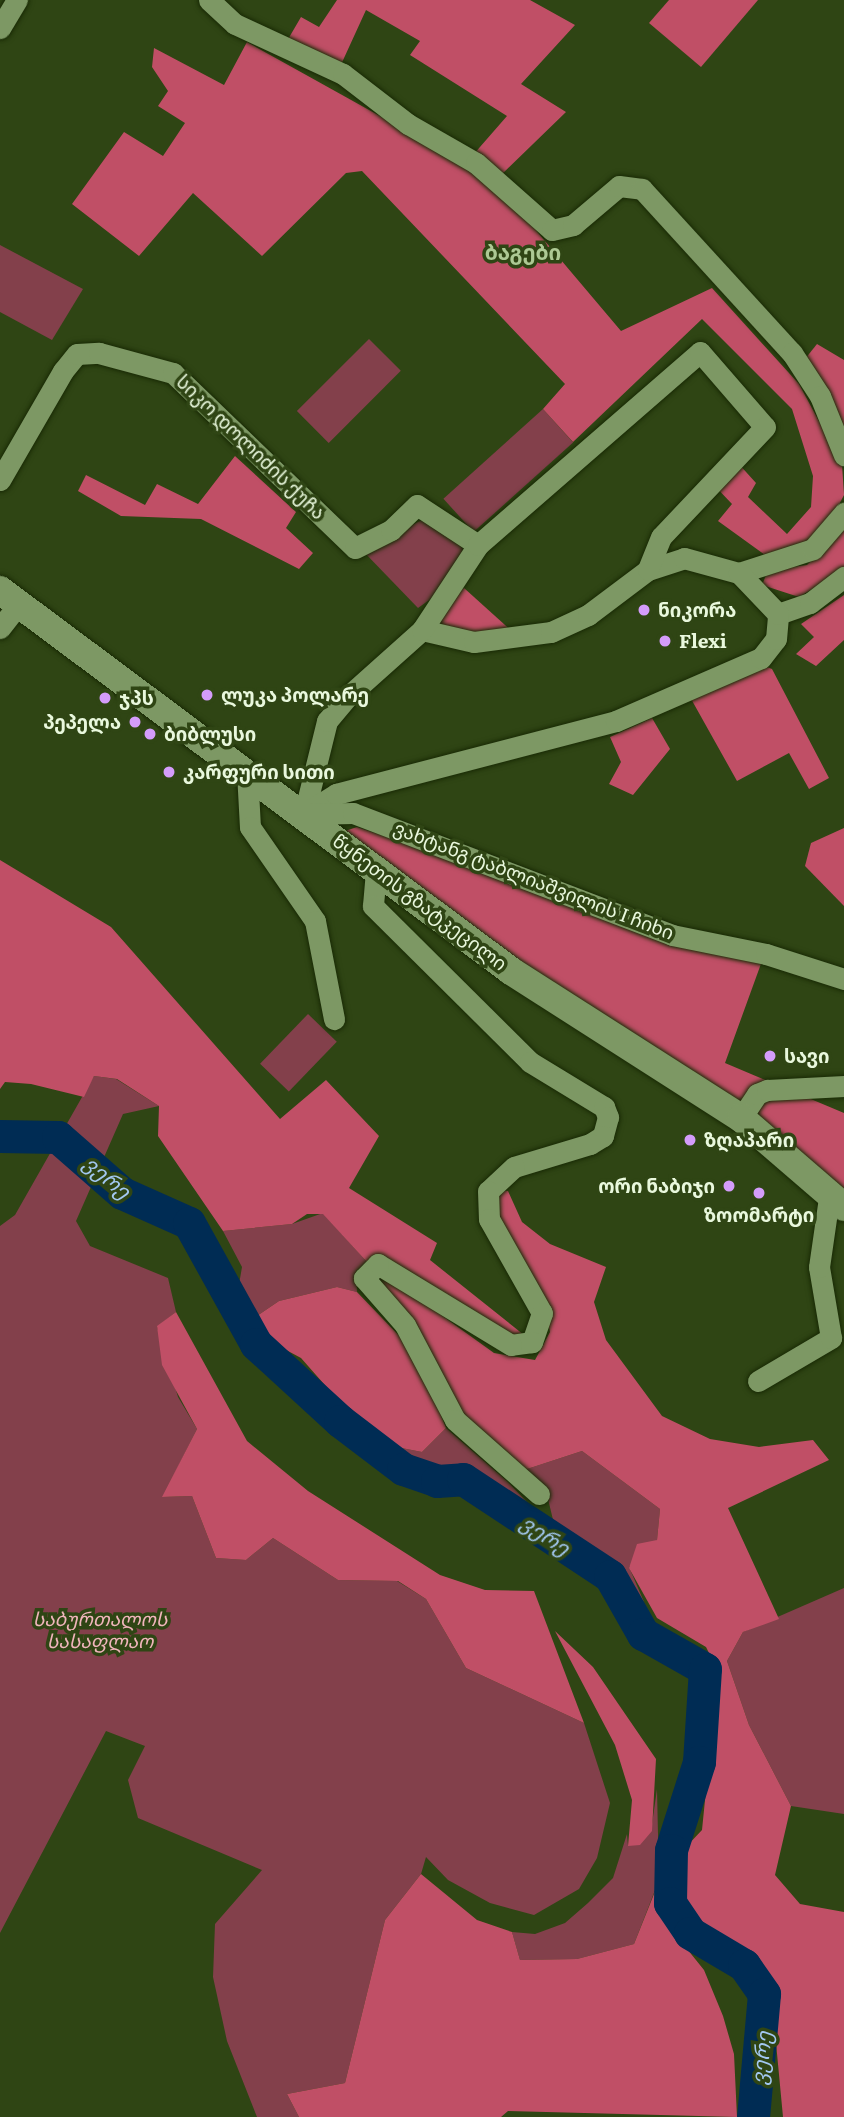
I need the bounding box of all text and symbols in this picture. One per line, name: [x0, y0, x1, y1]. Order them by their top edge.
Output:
district label: ბაგები: [485, 238, 561, 264]
street label: სიკო დოლიძის ქუჩა: [172, 370, 330, 524]
place label: ნიკორა: [658, 599, 736, 621]
marker: ნიკორა: [636, 602, 652, 618]
place label: Flexi: [679, 630, 727, 652]
marker: Flexi: [657, 633, 673, 649]
place label: ლუკა პოლარე: [221, 684, 369, 706]
place label: ჯპს: [119, 687, 154, 709]
marker: ლუკა პოლარე: [199, 687, 215, 703]
marker: ჯპს: [97, 690, 113, 706]
place label: პეპელა: [43, 711, 121, 733]
marker: პეპელა: [127, 714, 143, 730]
place label: ბიბლუსი: [164, 723, 256, 745]
marker: ბიბლუსი: [142, 726, 158, 742]
place label: კარფური სითი: [183, 761, 335, 783]
marker: კარფური სითი: [161, 764, 177, 780]
street label: ვახტანგ ტაბლიაშვილის I ჩიხი: [391, 816, 677, 944]
street label: წყნეთის გზატკეცილი: [328, 829, 512, 975]
place label: სავი: [784, 1045, 829, 1067]
marker: სავი: [762, 1048, 778, 1064]
place label: ზღაპარი: [704, 1129, 794, 1151]
marker: ზღაპარი: [682, 1132, 698, 1148]
water label: ვერე: [79, 1149, 137, 1203]
place label: ორი ნაბიჯი: [598, 1175, 715, 1197]
marker: ორი ნაბიჯი: [721, 1178, 737, 1194]
marker: ზოომარტი: [751, 1185, 767, 1201]
place label: ზოომარტი: [704, 1204, 814, 1226]
water label: ვერე: [517, 1509, 575, 1559]
park label: საბურთალოს სასაფლაო: [33, 1608, 167, 1652]
water label: ვერე: [745, 2030, 775, 2086]

